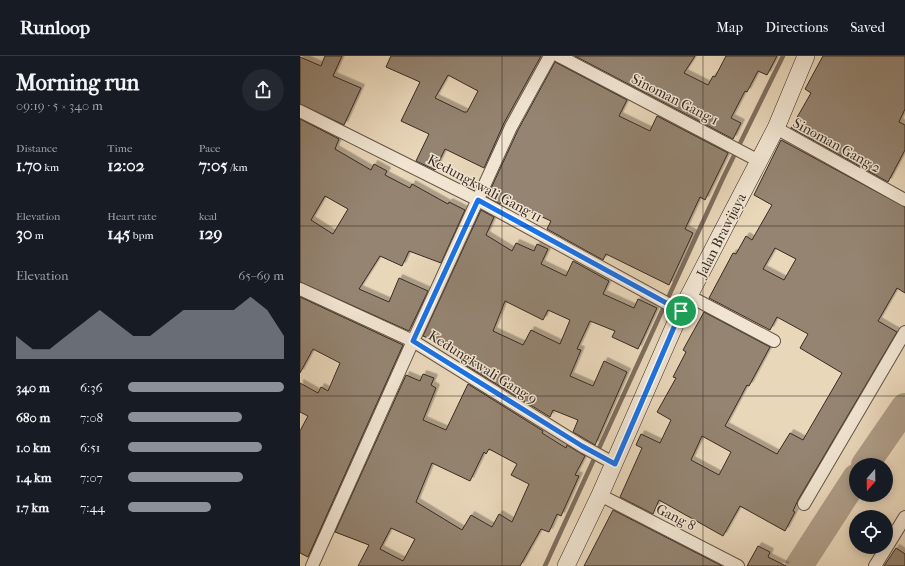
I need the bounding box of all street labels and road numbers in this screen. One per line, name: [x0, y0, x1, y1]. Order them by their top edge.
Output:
street label: Sinoman Gang 1: [628, 70, 721, 129]
street label: Sinoman Gang 2: [790, 114, 884, 177]
street label: Kedungkwali Gang 11: [424, 151, 545, 226]
street label: Jalan Brawijaya: [692, 190, 750, 281]
street label: Kedungkwali Gang 9: [425, 327, 540, 408]
street label: Gang 8: [653, 500, 698, 535]

